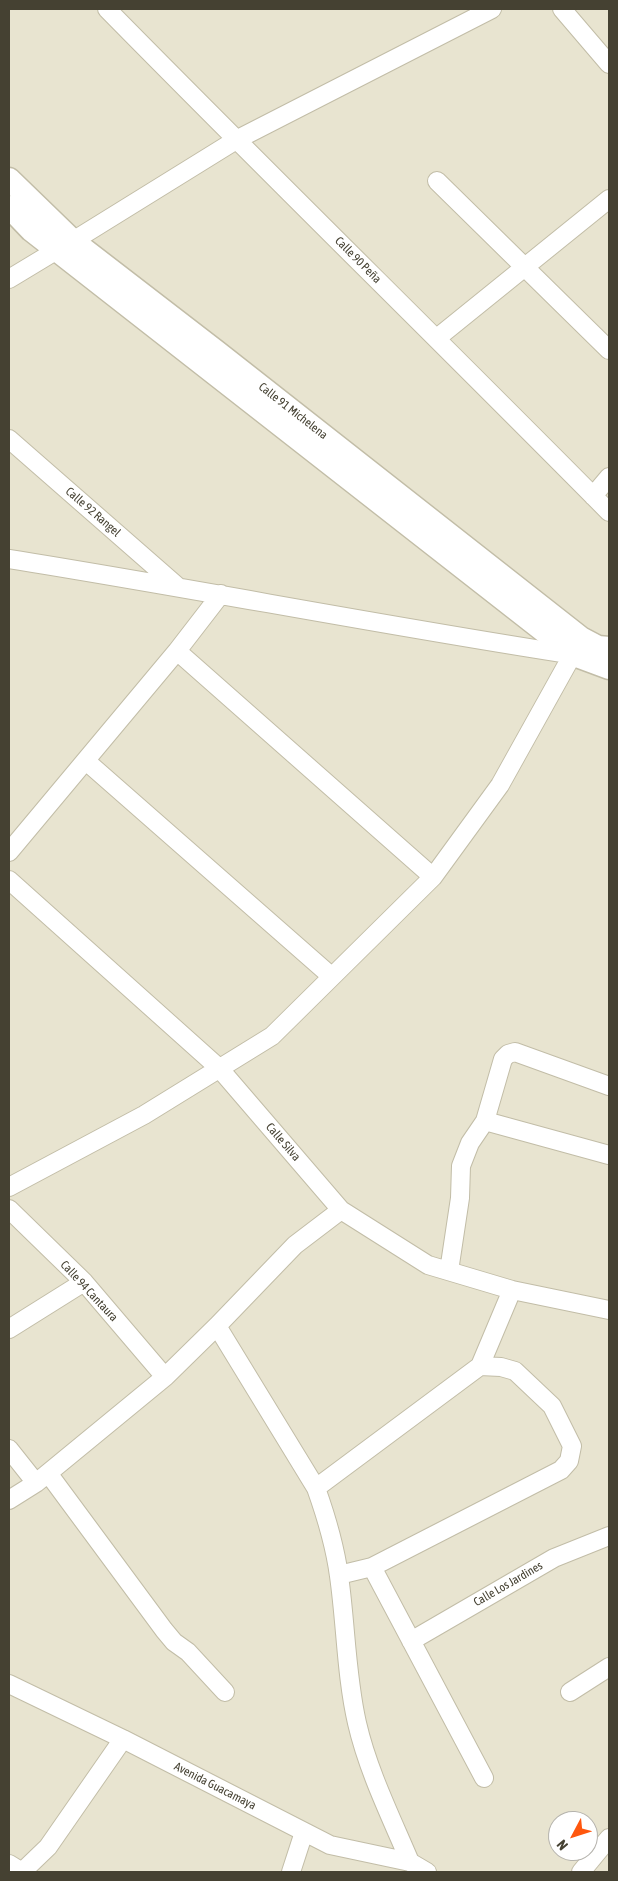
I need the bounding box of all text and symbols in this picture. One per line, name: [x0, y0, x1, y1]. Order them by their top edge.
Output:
street label: Calle 90 Peña: [332, 234, 384, 286]
street label: Calle 91 Michelena: [256, 380, 330, 442]
street label: Calle 92 Rangel: [63, 484, 123, 540]
street label: Calle Silva: [263, 1120, 303, 1164]
street label: Calle 94 Cantaura: [57, 1258, 121, 1324]
street label: Calle Los Jardines: [471, 1558, 545, 1610]
street label: Avenida Guacamaya: [172, 1759, 258, 1813]
north arrow: [548, 1811, 598, 1861]
text: N: [553, 1837, 571, 1853]

